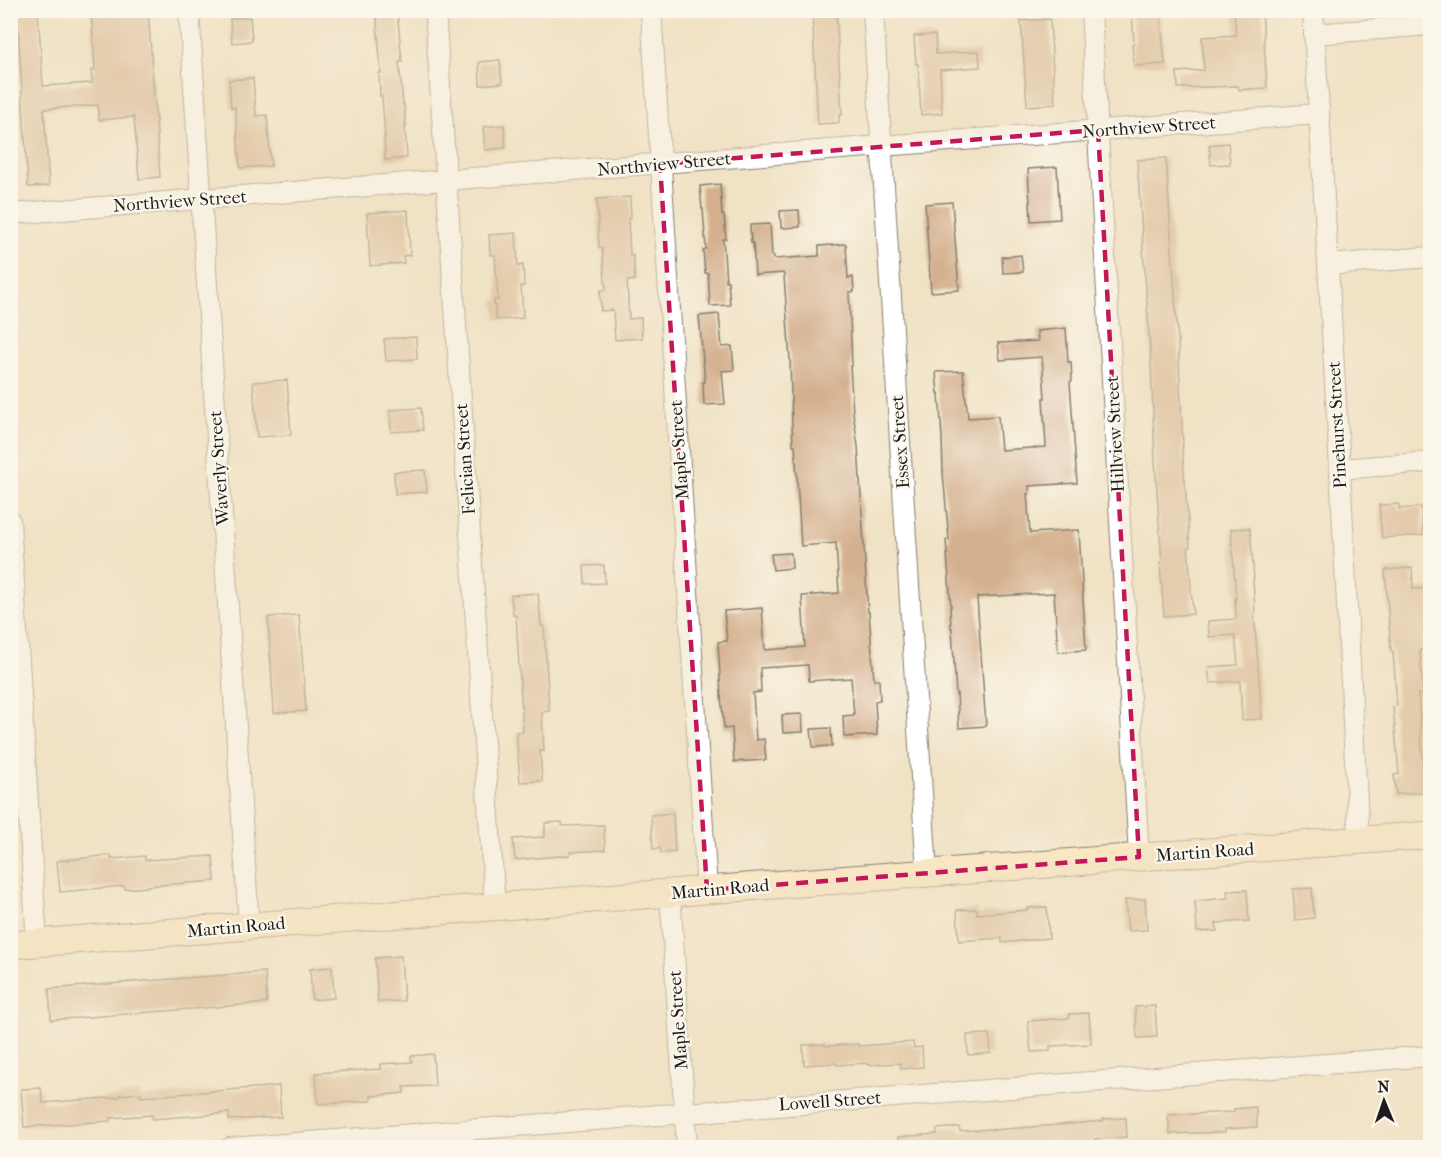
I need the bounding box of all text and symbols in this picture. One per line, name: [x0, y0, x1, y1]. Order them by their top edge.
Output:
street label: Northview Street: [1081, 112, 1217, 143]
street label: Northview Street: [596, 148, 732, 181]
street label: Northview Street: [112, 186, 248, 217]
street label: Pinehurst Street: [1324, 360, 1351, 489]
street label: Hillview Street: [1102, 374, 1129, 493]
street label: Essex Street: [887, 394, 914, 489]
street label: Maple Street: [666, 399, 693, 500]
street label: Felician Street: [451, 402, 480, 516]
street label: Waverly Street: [205, 409, 234, 527]
street label: Martin Road: [1155, 839, 1255, 866]
street label: Martin Road: [670, 875, 770, 904]
street label: Martin Road: [186, 913, 286, 942]
street label: Maple Street: [665, 969, 692, 1070]
north arrow: [1354, 1071, 1414, 1131]
text: N: [1377, 1077, 1391, 1096]
street label: Lowell Street: [778, 1087, 883, 1116]

